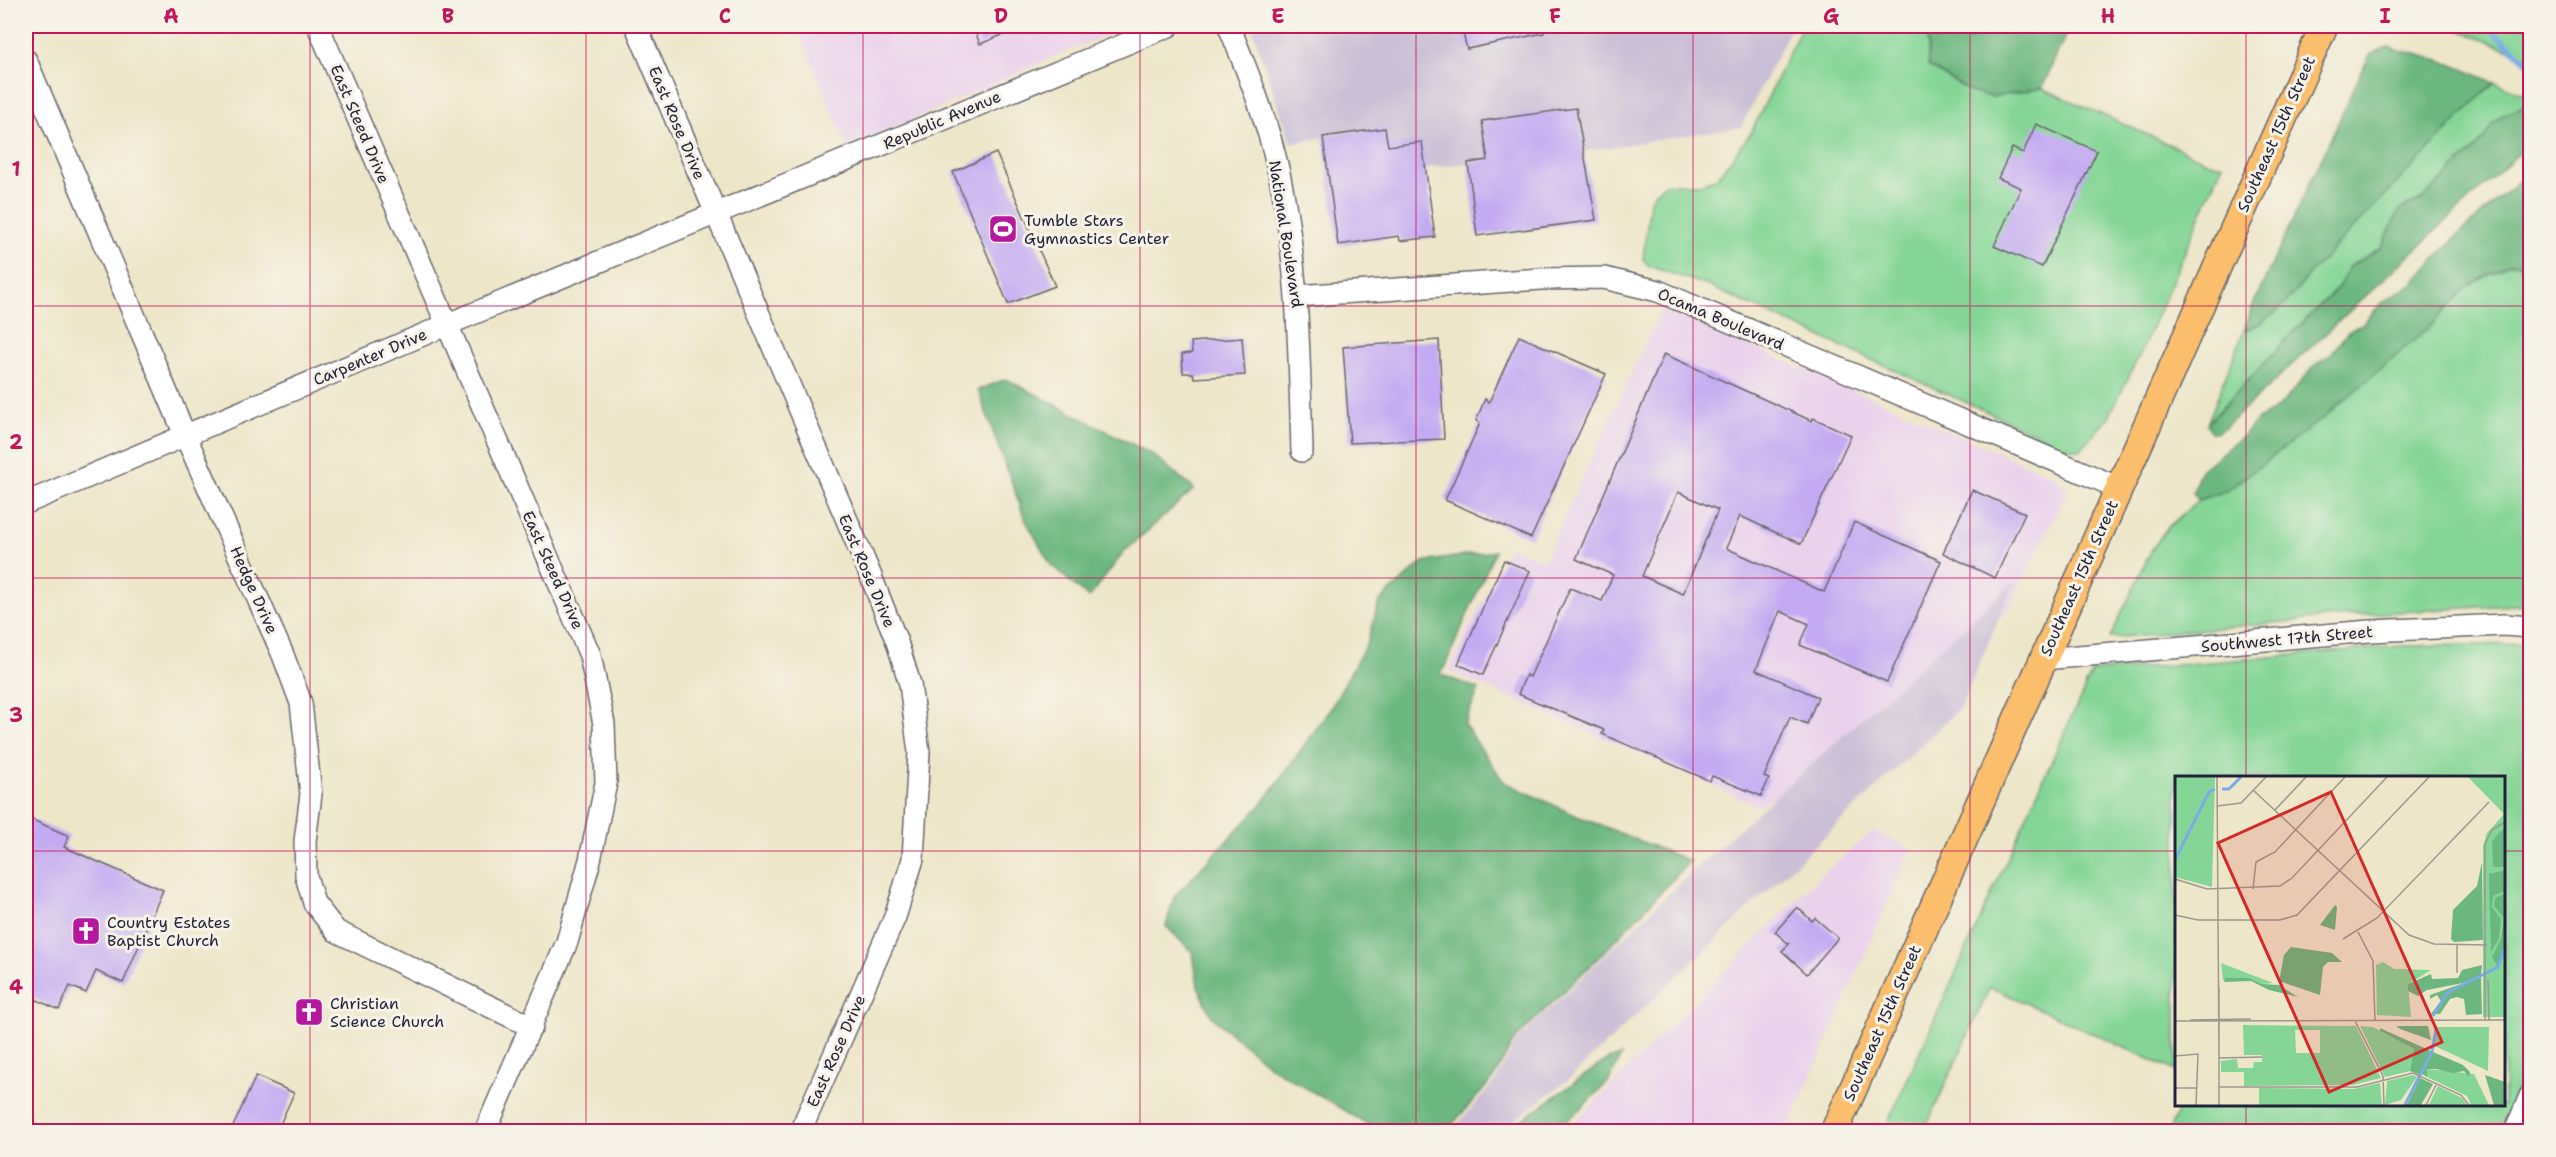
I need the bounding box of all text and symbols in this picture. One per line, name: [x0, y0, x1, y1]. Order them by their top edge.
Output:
text: A: [163, 3, 179, 29]
text: B: [442, 3, 454, 29]
text: C: [719, 3, 731, 29]
text: D: [994, 3, 1008, 29]
text: E: [1271, 3, 1285, 29]
text: F: [1549, 3, 1561, 29]
text: G: [1823, 3, 1839, 29]
text: H: [2101, 3, 2115, 29]
text: I: [2379, 3, 2391, 29]
street label: Southeast 15th Street: [2232, 53, 2320, 215]
street label: East Steed Drive: [325, 61, 395, 187]
street label: East Rose Drive: [644, 63, 710, 183]
street label: Republic Avenue: [880, 86, 1004, 154]
text: 1: [11, 156, 21, 182]
street label: National Boulevard: [1264, 159, 1308, 309]
place label: Tumble Stars Gymnastics Center: [1024, 210, 1169, 249]
sports icon: Tumble Stars Gymnastics Center: [987, 213, 1019, 245]
street label: Ocama Boulevard: [1655, 283, 1787, 355]
street label: Carpenter Drive: [310, 324, 430, 390]
text: 2: [9, 429, 23, 455]
street label: Southeast 15th Street: [2035, 497, 2123, 659]
street label: East Steed Drive: [517, 507, 589, 633]
street label: East Rose Drive: [834, 511, 900, 631]
street label: Hedge Drive: [225, 543, 283, 637]
street label: Southwest 17th Street: [2200, 621, 2374, 657]
text: 3: [9, 702, 23, 728]
inset map: [2175, 776, 2505, 1106]
place label: Country Estates Baptist Church: [107, 912, 231, 951]
church icon: Country Estates Baptist Church: [70, 915, 102, 947]
street label: Southeast 15th Street: [1838, 942, 1926, 1104]
text: 4: [9, 974, 23, 1000]
street label: East Rose Drive: [802, 991, 870, 1111]
place label: Christian Science Church: [330, 993, 444, 1032]
church icon: Christian Science Church: [293, 996, 325, 1028]

